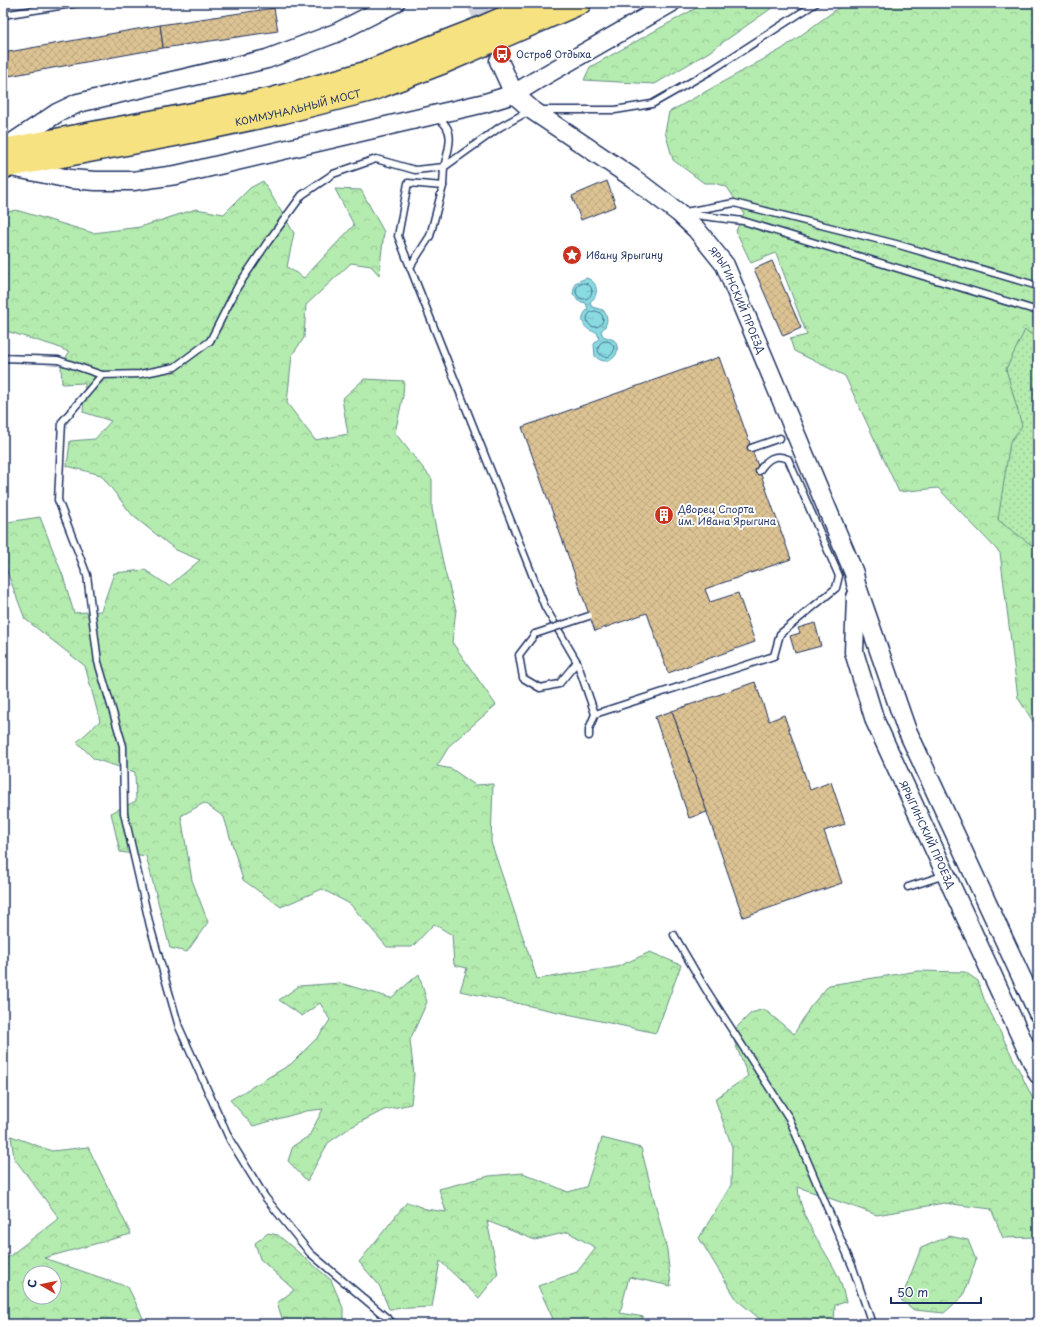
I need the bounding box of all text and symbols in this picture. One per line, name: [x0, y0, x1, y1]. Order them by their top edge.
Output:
bus stop icon: Остров Отдыха: [491, 43, 513, 65]
place label: Остров Отдыха: [516, 46, 592, 61]
street label: КОММУНАЛЬНЫЙ МОСТ: [234, 85, 363, 129]
street label: ЯРЫГИНСКИЙ ПРОЕЗД: [706, 243, 769, 356]
place icon: Ивану Ярыгину: [561, 244, 583, 266]
place label: Ивану Ярыгину: [586, 247, 663, 262]
place label: Дворец Спорта им. Ивана Ярыгина: [677, 501, 777, 528]
building icon: Дворец Спорта им. Ивана Ярыгина: [653, 504, 675, 526]
street label: ЯРЫГИНСКИЙ ПРОЕЗД: [896, 778, 959, 891]
north arrow: [22, 1265, 62, 1305]
text: С: [23, 1278, 41, 1289]
scale bar: [891, 1279, 981, 1305]
text: 50 m: [897, 1283, 928, 1301]

